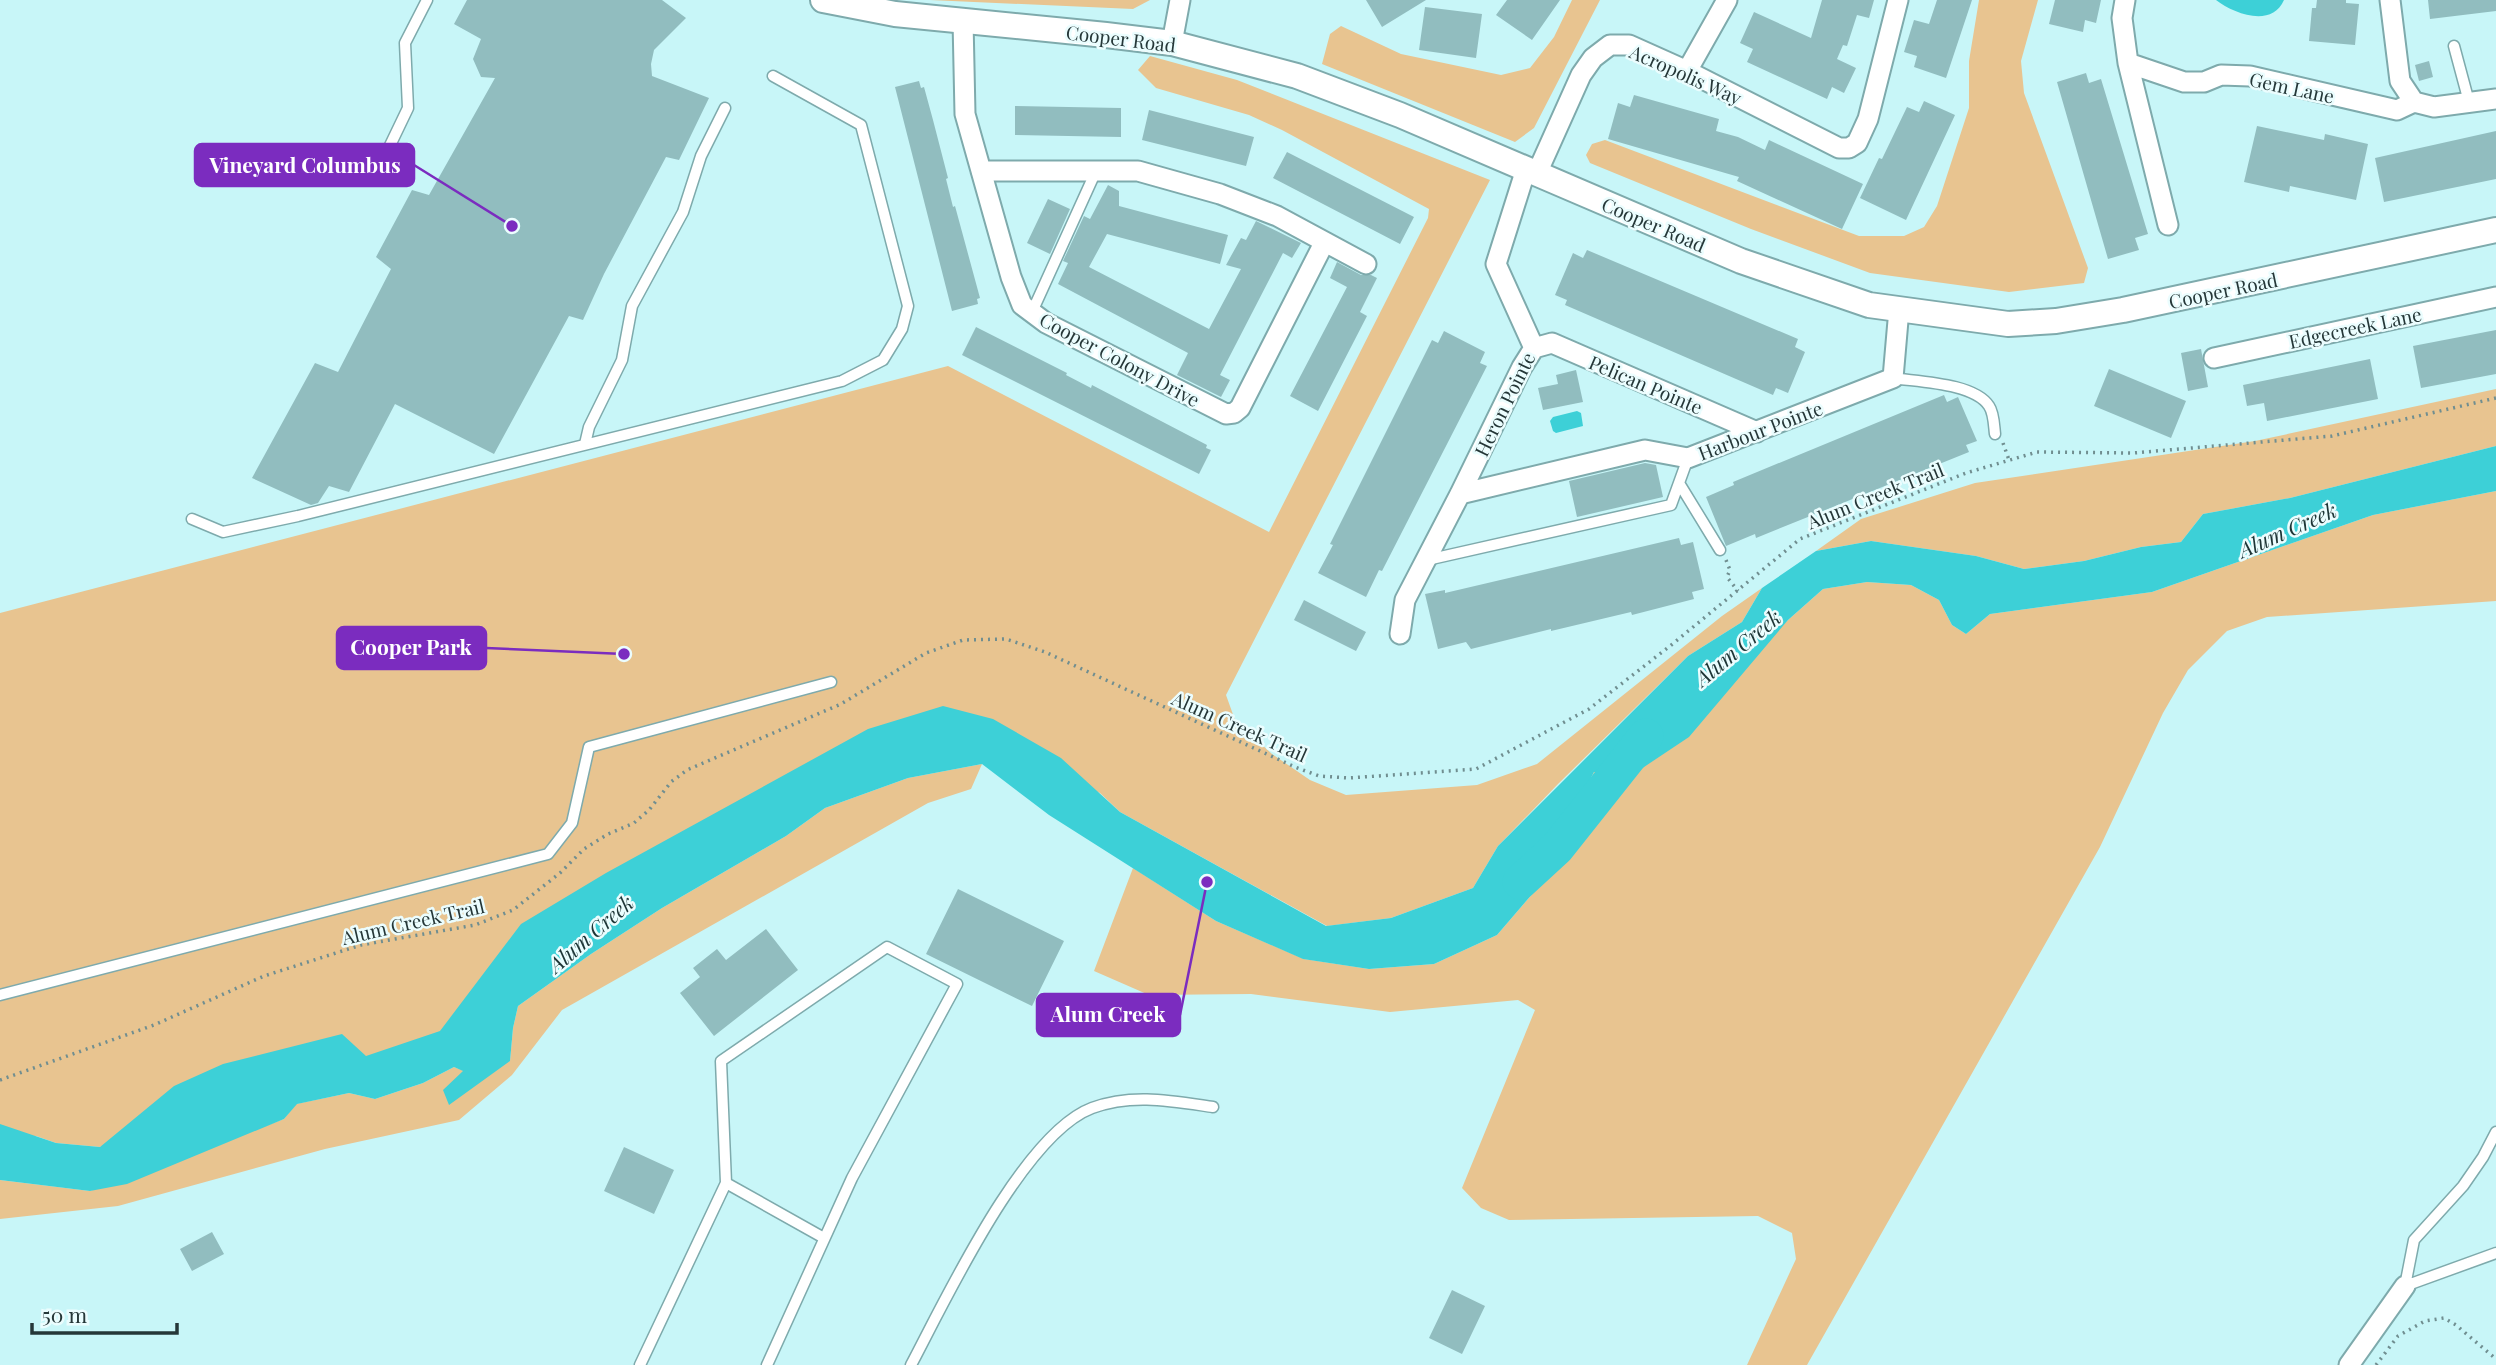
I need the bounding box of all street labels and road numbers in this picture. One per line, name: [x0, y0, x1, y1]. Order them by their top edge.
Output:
street label: Cooper Road: [1065, 18, 1177, 58]
street label: Acropolis Way: [1625, 37, 1746, 110]
street label: Gem Lane: [2247, 65, 2337, 109]
street label: Cooper Road: [1598, 190, 1710, 258]
street label: Cooper Road: [2166, 266, 2280, 314]
street label: Edgecreek Lane: [2286, 300, 2424, 354]
street label: Cooper Colony Drive: [1035, 306, 1205, 412]
street label: Heron Pointe: [1468, 348, 1540, 460]
street label: Pelican Pointe: [1585, 348, 1707, 420]
street label: Harbour Pointe: [1694, 394, 1826, 466]
street label: Alum Creek Trail: [1802, 455, 1948, 535]
street label: Alum Creek Trail: [1167, 684, 1312, 768]
street label: Alum Creek Trail: [338, 892, 487, 950]

